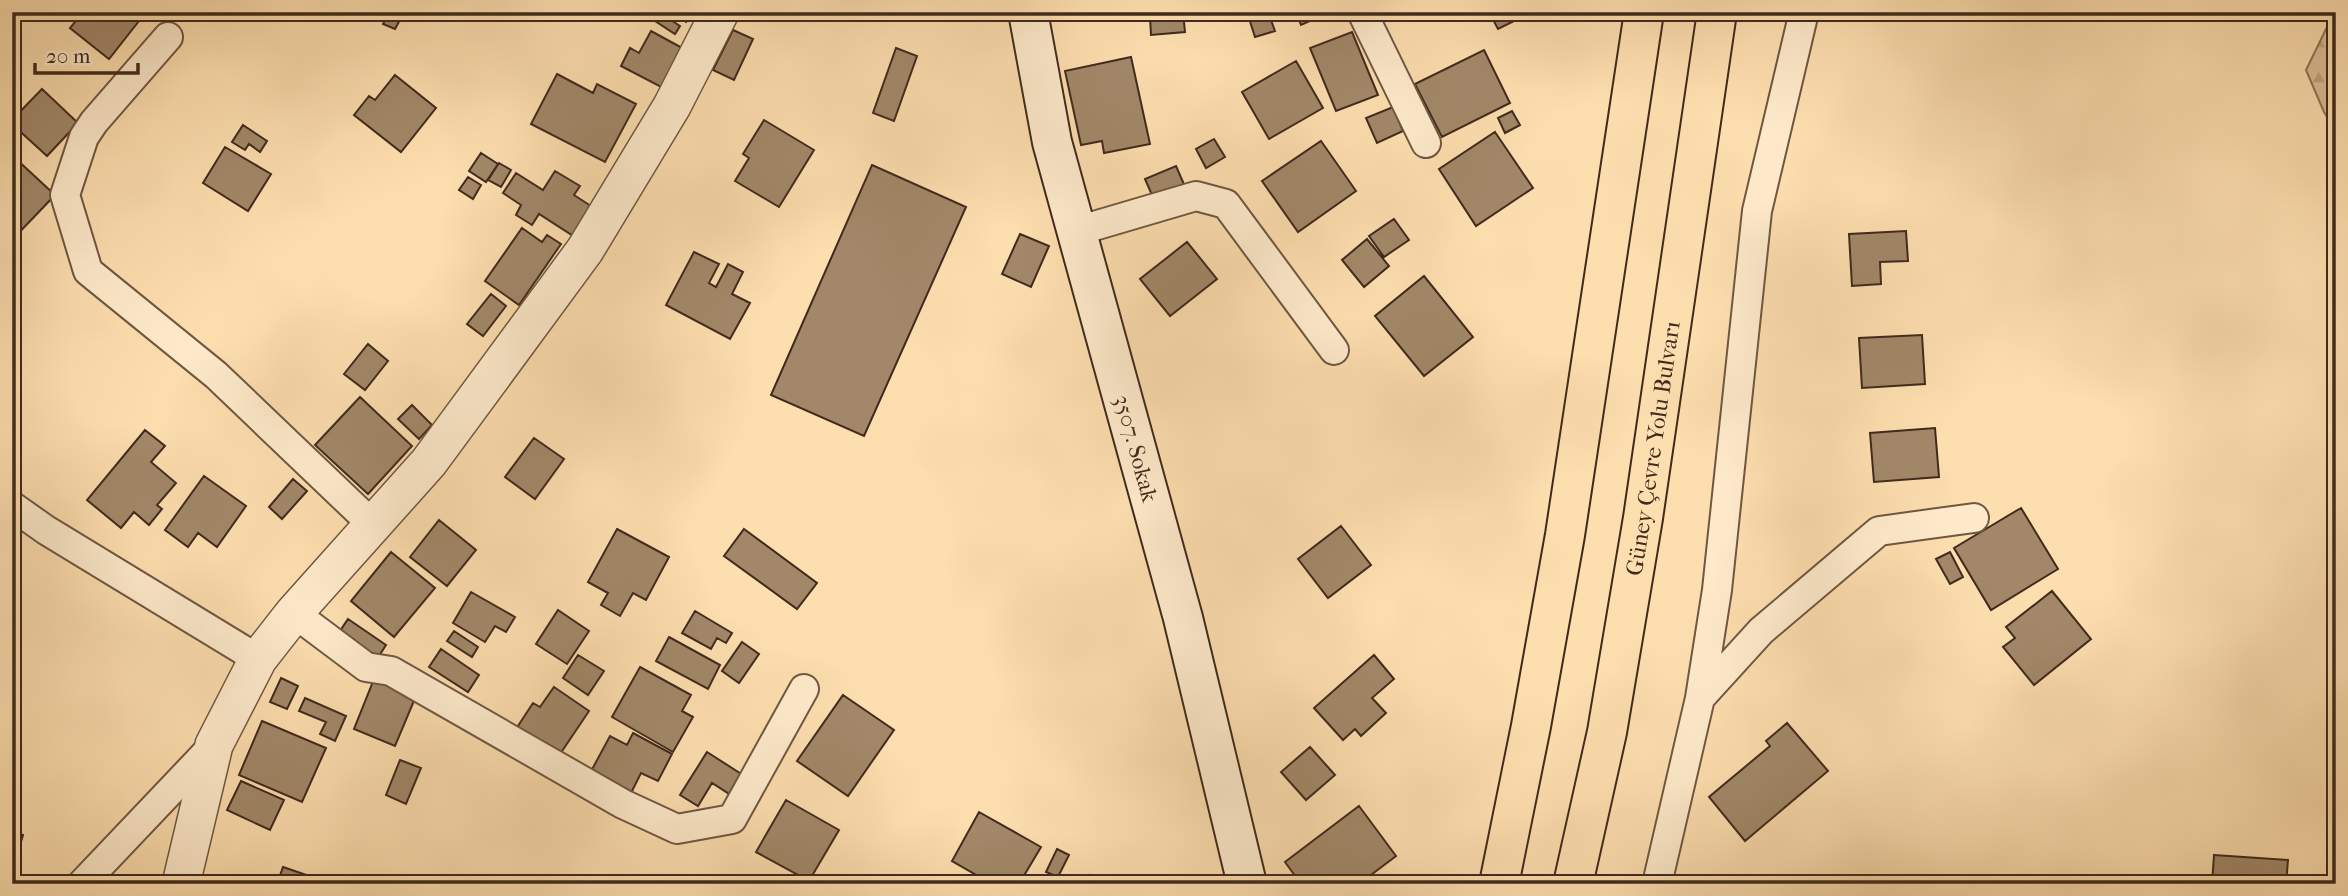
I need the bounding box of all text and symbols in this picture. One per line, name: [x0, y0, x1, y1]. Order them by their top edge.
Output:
scale bar: [35, 32, 138, 76]
text: 20 m: [46, 44, 91, 68]
street label: Güney Çevre Yolu Bulvarı: [1620, 319, 1685, 578]
street label: 3507. Sokak: [1109, 392, 1164, 506]

